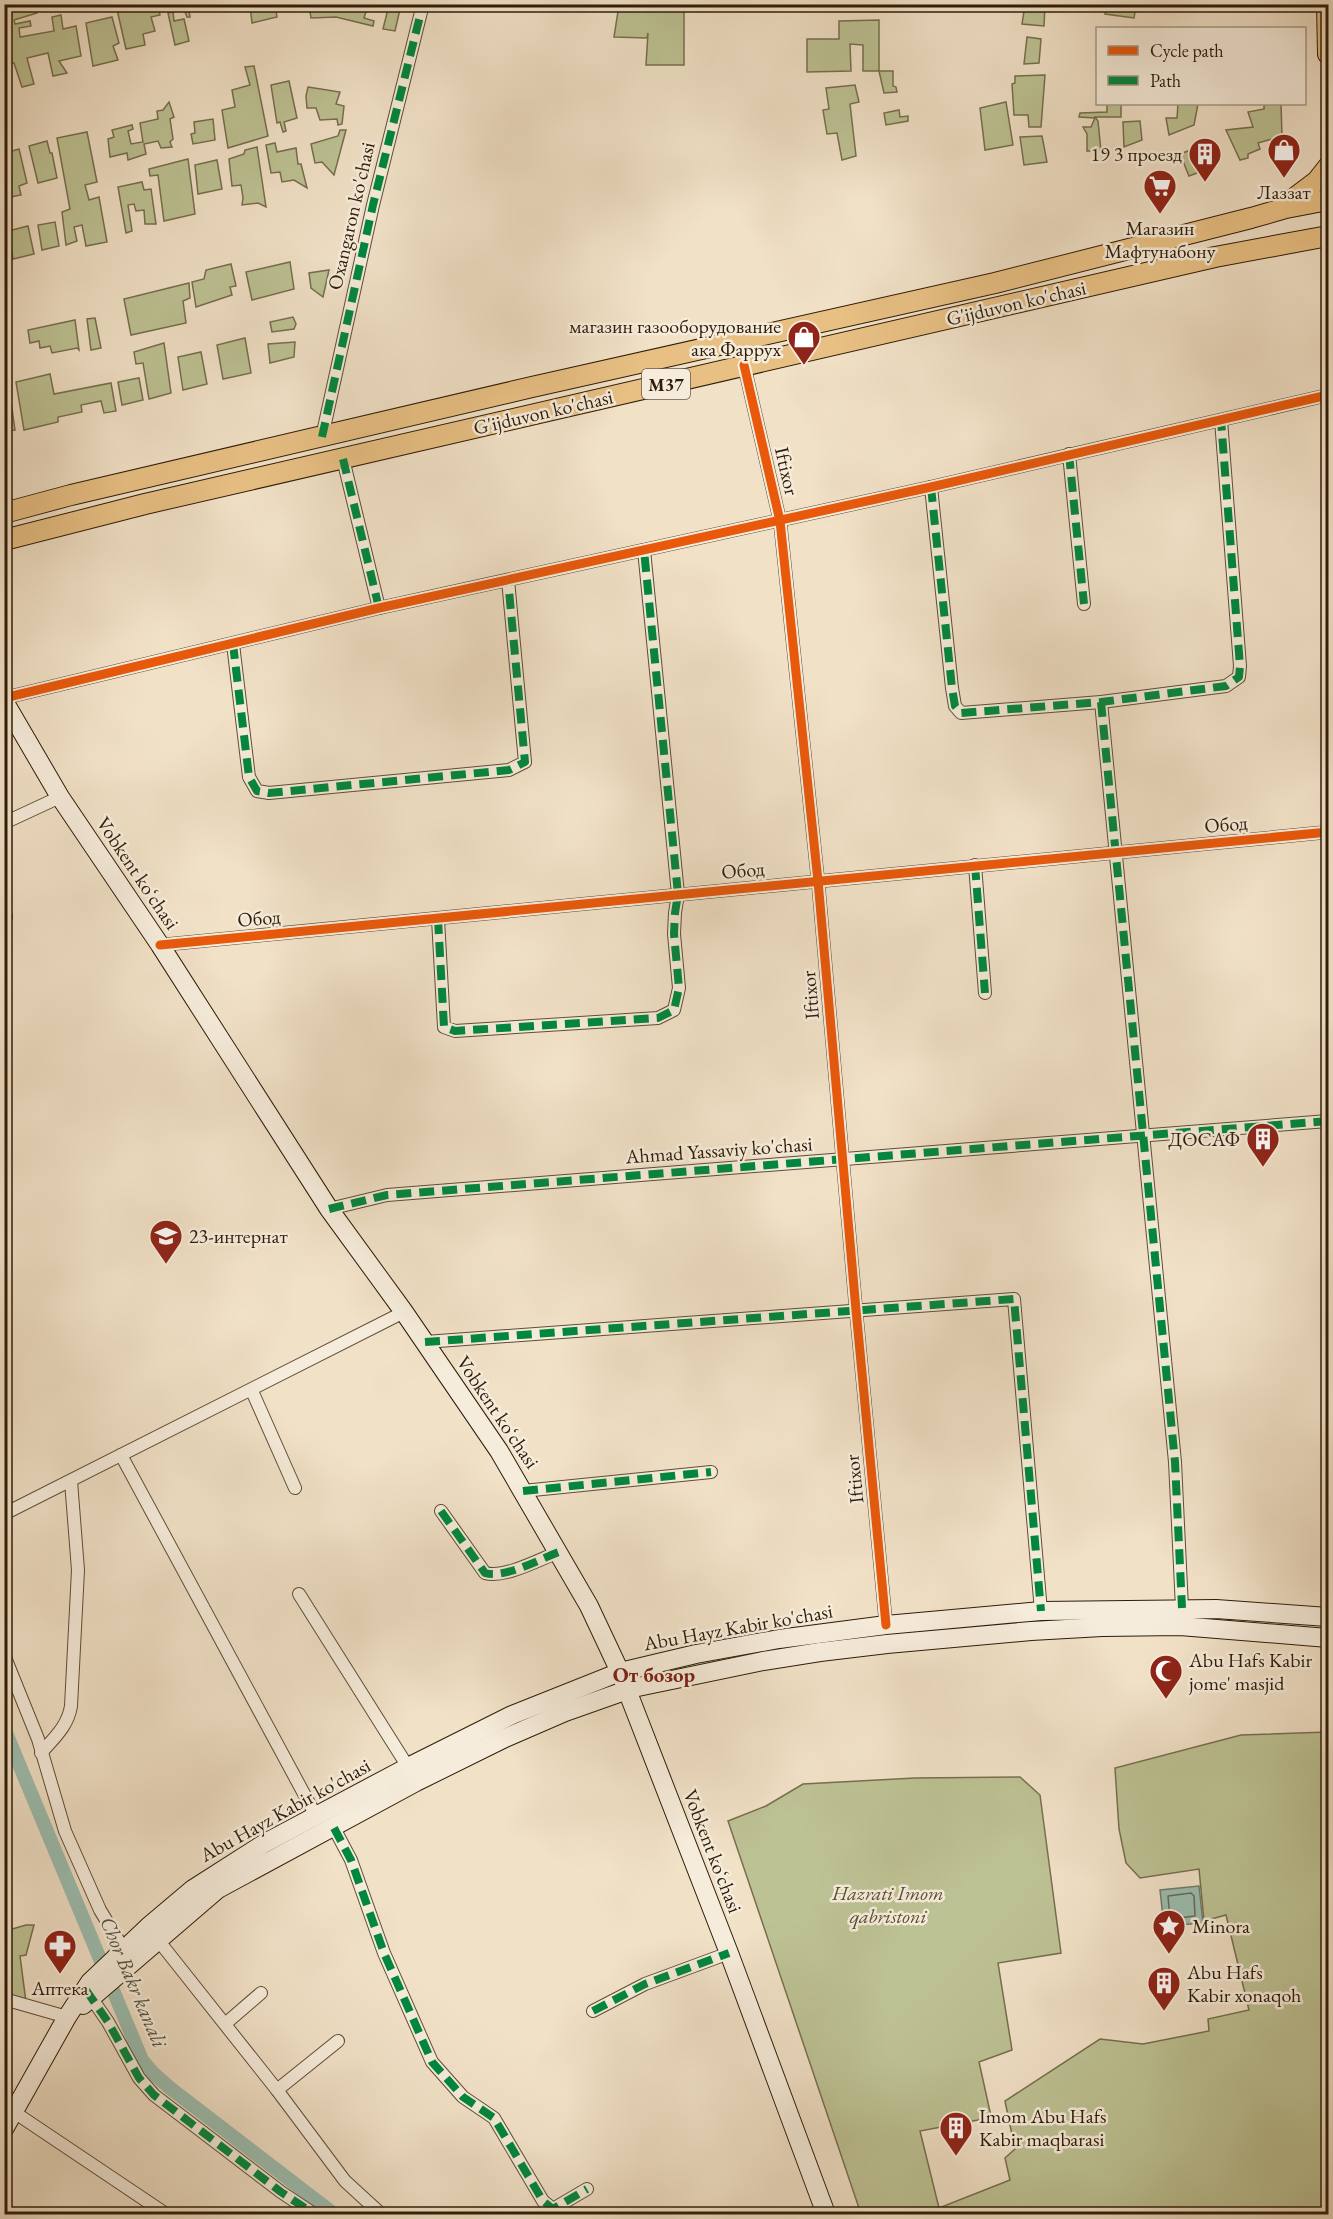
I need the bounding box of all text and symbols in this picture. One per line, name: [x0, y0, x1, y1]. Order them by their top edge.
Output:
legend: [1096, 27, 1306, 105]
text: Cycle path: [1150, 39, 1224, 62]
text: Path: [1150, 69, 1181, 92]
shop icon: Лаззат: [1266, 132, 1302, 179]
building icon: 19 3 проезд: [1187, 136, 1223, 183]
street label: Oxangaron ko'chasi: [321, 139, 381, 292]
place label: 19 3 проезд: [1091, 141, 1182, 167]
supermarket icon: Магазин Мафтунабону: [1142, 168, 1178, 215]
place label: Лаззат: [1257, 179, 1311, 205]
place label: Магазин Мафтунабону: [1105, 215, 1216, 264]
street label: G'ijduvon ko'chasi: [944, 274, 1088, 332]
place label: магазин газооборудование ака Фаррух: [569, 313, 781, 362]
shop icon: магазин газооборудование ака Фаррух: [786, 319, 822, 366]
road number: M37: [642, 369, 690, 399]
street label: G'ijduvon ko'chasi: [471, 383, 615, 441]
street label: Iftixor: [769, 444, 805, 498]
street label: Обод: [1203, 809, 1249, 839]
street label: Vobkent koʻchasi: [91, 812, 185, 934]
street label: Обод: [720, 855, 766, 885]
street label: Обод: [236, 903, 282, 933]
street label: Iftixor: [795, 969, 825, 1021]
building icon: ДОСАФ: [1245, 1121, 1281, 1168]
place label: ДОСАФ: [1168, 1126, 1240, 1152]
street label: Ahmad Yassaviy ko'chasi: [624, 1130, 813, 1170]
school or university icon: 23-интернат: [148, 1218, 184, 1265]
place label: 23-интернат: [189, 1223, 288, 1249]
street label: Vobkent koʻchasi: [451, 1351, 545, 1473]
street label: Iftixor: [838, 1453, 869, 1505]
street label: Abu Hayz Kabir ko'chasi: [640, 1598, 835, 1657]
place label: Abu Hafs Kabir jome' masjid: [1188, 1647, 1312, 1696]
mosque icon: Abu Hafs Kabir jome' masjid: [1148, 1653, 1184, 1700]
district label: От бозор: [613, 1661, 696, 1688]
street label: Abu Hayz Kabir ko'chasi: [194, 1752, 375, 1868]
street label: Vobkent koʻchasi: [677, 1785, 749, 1917]
park label: Hazrati Imom qabristoni: [831, 1880, 944, 1930]
place icon: Minora: [1151, 1908, 1187, 1955]
water label: Chor Bakr kanali: [94, 1912, 174, 2052]
place label: Minora: [1192, 1913, 1250, 1939]
pharmacy icon: Аптека: [42, 1928, 78, 1975]
place label: Abu Hafs Kabir xonaqoh: [1186, 1959, 1301, 2008]
building icon: Abu Hafs Kabir xonaqoh: [1146, 1965, 1182, 2012]
place label: Аптека: [30, 1975, 89, 2001]
place label: Imom Abu Hafs Kabir maqbarasi: [979, 2103, 1107, 2152]
building icon: Imom Abu Hafs Kabir maqbarasi: [938, 2110, 974, 2157]

